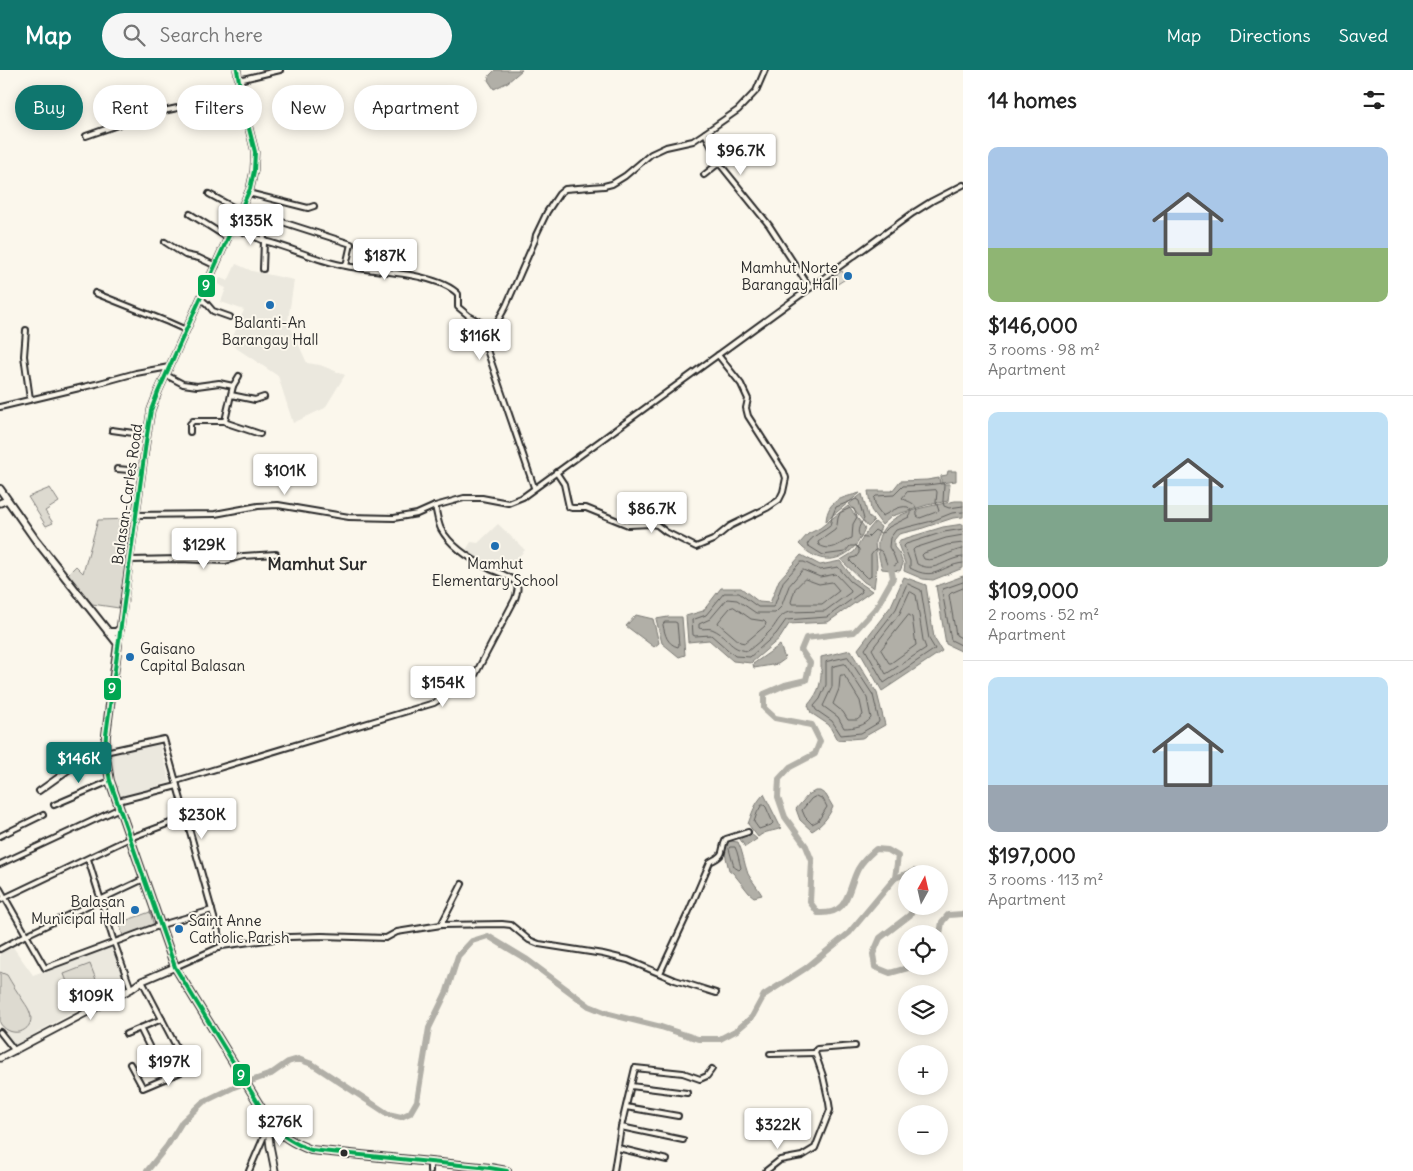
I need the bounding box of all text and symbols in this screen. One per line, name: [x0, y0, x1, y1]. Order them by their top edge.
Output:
search box: [102, 13, 452, 58]
text: Map: [25, 20, 72, 50]
icon: search: [120, 21, 148, 49]
text: Search here: [160, 23, 263, 47]
text: Map: [1166, 24, 1201, 47]
text: Directions: [1229, 24, 1311, 47]
text: Saved: [1339, 24, 1388, 47]
chip: Buy: [15, 85, 83, 130]
chip: Rent: [93, 85, 167, 130]
chip: Filters: [177, 85, 262, 130]
chip: New: [272, 85, 344, 130]
chip: Apartment: [354, 85, 477, 130]
icon: filters: [1360, 86, 1388, 114]
text: 14 homes: [988, 87, 1077, 114]
pin: $96.7K: [700, 134, 782, 176]
text: $96.7K: [717, 140, 765, 160]
icon: home: [1143, 179, 1233, 269]
pin: $135K: [216, 204, 286, 246]
text: $135K: [229, 210, 273, 230]
pin: $187K: [350, 238, 420, 281]
text: $187K: [364, 245, 406, 265]
place label: Mamhut Norte Barangay Hall: [740, 258, 838, 294]
marker: Mamhut Norte Barangay Hall: [842, 270, 854, 282]
line badge: 9: [197, 274, 216, 298]
text: 9: [202, 276, 210, 294]
marker: Balanti-An Barangay Hall: [264, 299, 276, 311]
text: $146,000: [988, 312, 1078, 339]
place label: Balanti-An Barangay Hall: [222, 313, 318, 349]
pin: $116K: [445, 318, 515, 361]
text: $116K: [460, 325, 500, 345]
text: 3 rooms · 98 m²: [988, 339, 1100, 359]
text: Apartment: [988, 359, 1066, 379]
street label: Balasan-Carles Road: [108, 422, 146, 566]
icon: home: [1143, 445, 1233, 535]
pin: $101K: [250, 454, 320, 496]
text: $101K: [264, 460, 306, 480]
pin: $86.7K: [611, 492, 693, 534]
text: $86.7K: [628, 498, 676, 518]
pin: $129K: [169, 528, 239, 570]
text: $129K: [183, 534, 225, 554]
marker: Mamhut Elementary School: [489, 540, 501, 552]
district label: Mamhut Sur: [267, 552, 367, 575]
place label: Mamhut Elementary School: [432, 554, 558, 590]
text: $109,000: [988, 577, 1079, 604]
text: 2 rooms · 52 m²: [988, 604, 1099, 624]
text: Apartment: [988, 624, 1066, 644]
place label: Gaisano Capital Balasan: [140, 639, 245, 675]
marker: Gaisano Capital Balasan: [124, 651, 136, 663]
pin: $154K: [408, 666, 478, 708]
text: $154K: [421, 672, 465, 692]
line badge: 9: [103, 677, 122, 701]
text: 9: [108, 679, 116, 697]
icon: home: [1143, 710, 1233, 800]
pin: $146K: [44, 742, 114, 784]
text: $146K: [57, 748, 101, 768]
pin: $230K: [167, 798, 237, 840]
text: $230K: [178, 804, 226, 824]
text: $197,000: [988, 842, 1076, 869]
north arrow: [898, 865, 948, 915]
map controls: [898, 865, 948, 1155]
text: 3 rooms · 113 m²: [988, 869, 1103, 889]
text: Apartment: [988, 889, 1066, 909]
place label: Balasan Municipal Hall: [31, 892, 125, 928]
marker: Balasan Municipal Hall: [129, 904, 141, 916]
place label: Saint Anne Catholic Parish: [189, 911, 290, 947]
marker: Saint Anne Catholic Parish: [173, 923, 185, 935]
button: locate: [898, 925, 948, 975]
pin: $109K: [56, 978, 126, 1021]
text: $109K: [69, 985, 113, 1005]
button: layers: [898, 985, 948, 1035]
pin: $197K: [134, 1044, 204, 1087]
button: +: [898, 1045, 948, 1095]
text: $197K: [148, 1051, 190, 1071]
line badge: 9: [232, 1063, 251, 1087]
text: 9: [237, 1066, 245, 1084]
pin: $276K: [245, 1104, 315, 1147]
button: −: [898, 1105, 948, 1155]
pin: $322K: [743, 1108, 813, 1150]
text: $276K: [258, 1111, 302, 1131]
text: $322K: [755, 1114, 801, 1134]
unlabelled marker: [339, 1148, 349, 1158]

